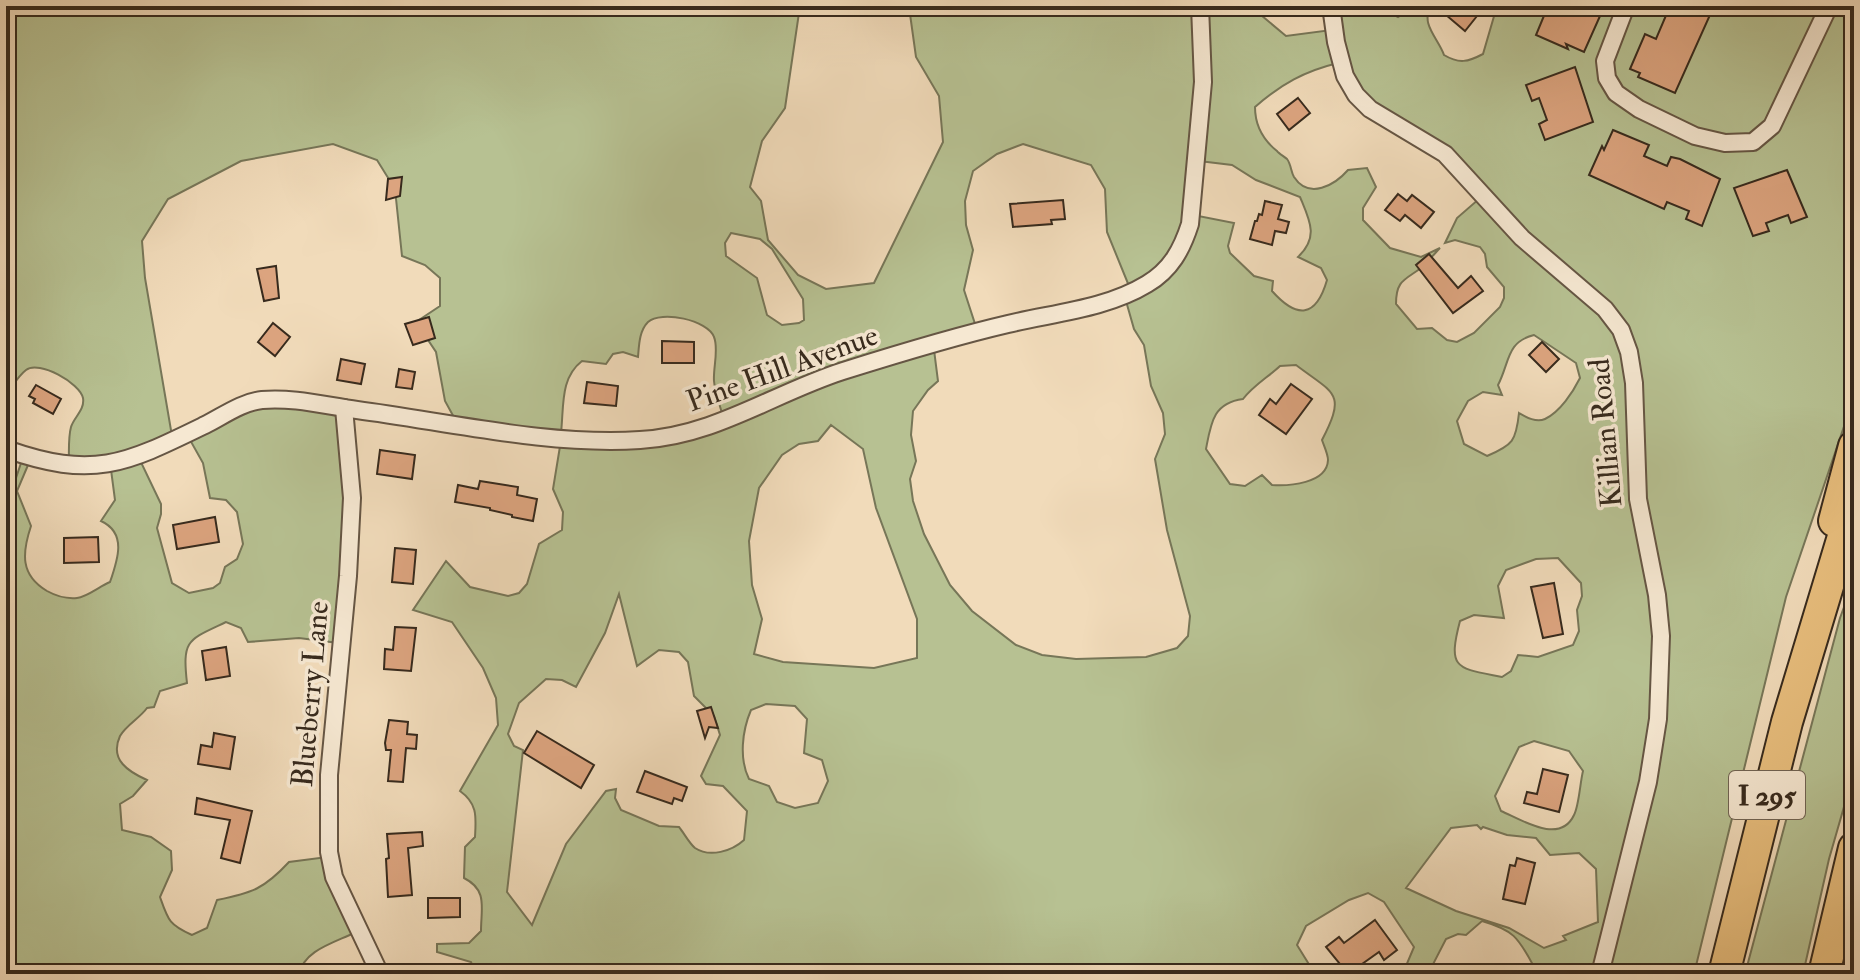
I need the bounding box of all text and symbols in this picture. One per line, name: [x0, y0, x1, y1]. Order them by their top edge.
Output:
street label: Pine Hill Avenue: [681, 317, 883, 420]
street label: Killian Road: [1581, 357, 1630, 509]
street label: Blueberry Lane: [284, 600, 337, 788]
road number: I 295: [1729, 771, 1805, 819]

